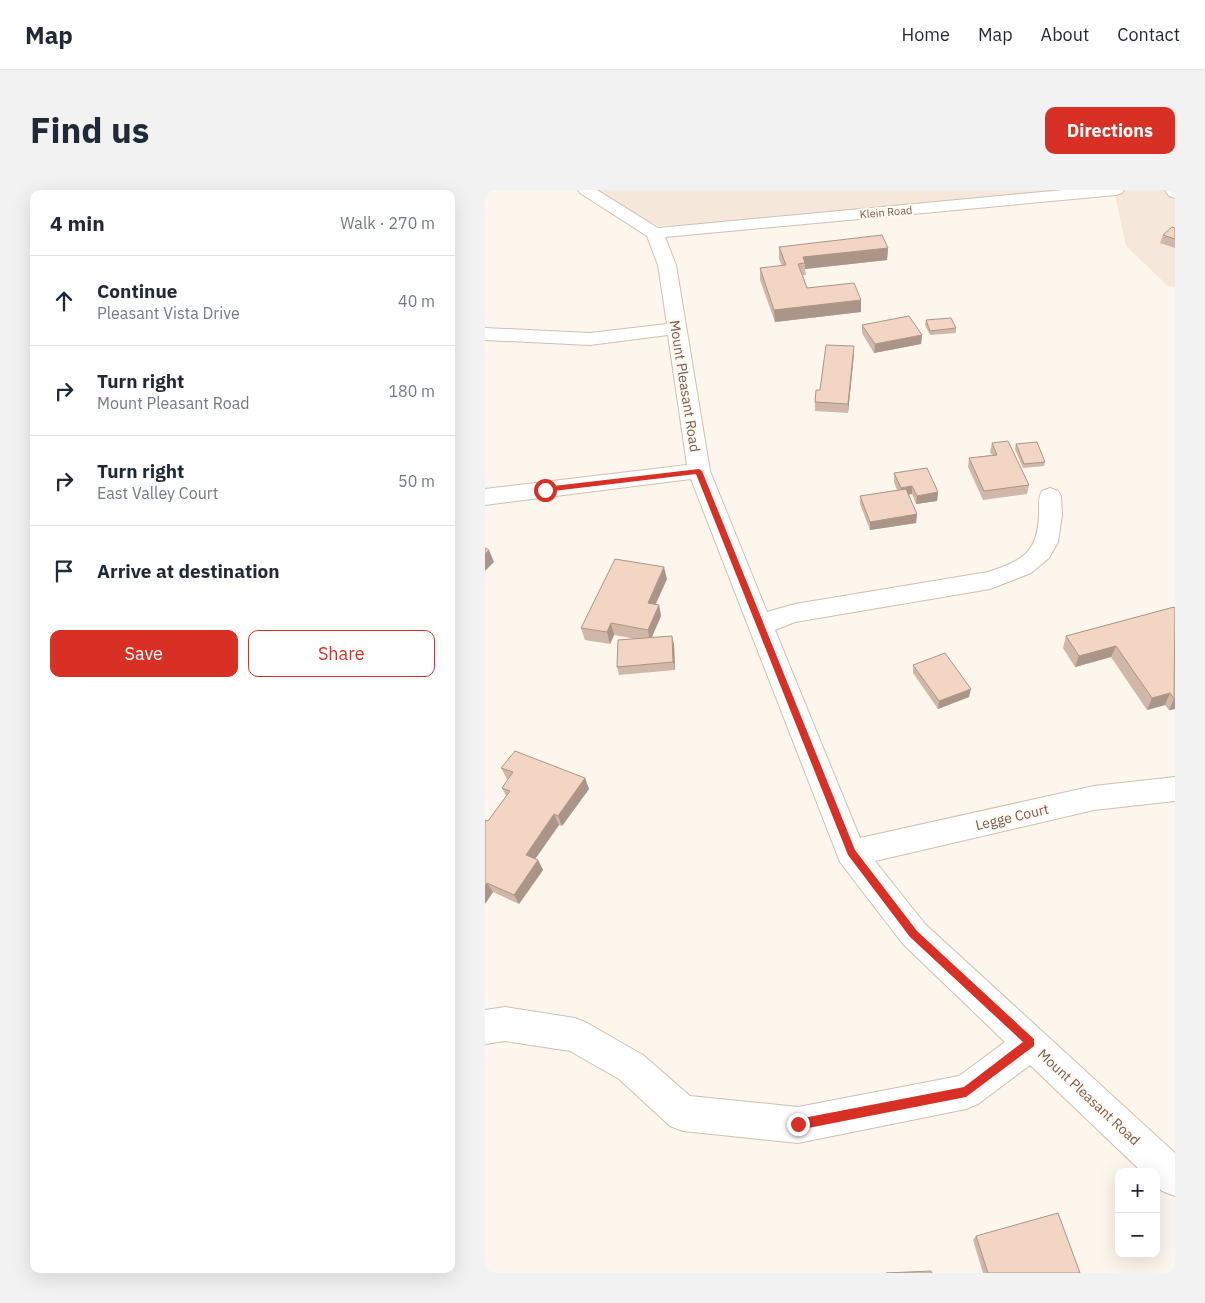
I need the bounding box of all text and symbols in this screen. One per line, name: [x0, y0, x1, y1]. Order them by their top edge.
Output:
text: Map: [25, 19, 73, 51]
text: Home: [902, 23, 950, 46]
text: Map: [978, 23, 1013, 46]
text: About: [1041, 23, 1089, 46]
text: Contact: [1117, 23, 1180, 46]
text: Find us: [30, 107, 149, 153]
button: Directions: [1045, 107, 1175, 154]
street label: Klein Road: [859, 203, 913, 221]
text: 4 min: [50, 209, 105, 237]
text: Walk · 270 m: [340, 213, 435, 233]
text: Continue: [97, 279, 177, 303]
icon: ahead: [50, 287, 78, 315]
text: 40 m: [398, 291, 435, 311]
text: Pleasant Vista Drive: [97, 303, 240, 323]
street label: Mount Pleasant Road: [666, 319, 704, 453]
text: Turn right: [97, 369, 184, 393]
icon: right: [50, 377, 78, 405]
text: 180 m: [388, 381, 435, 401]
text: Mount Pleasant Road: [97, 393, 250, 413]
text: Turn right: [97, 459, 184, 483]
icon: right: [50, 467, 78, 495]
text: 50 m: [398, 471, 435, 491]
route start: [534, 479, 557, 502]
text: East Valley Court: [97, 483, 218, 503]
icon: arrive: [50, 557, 78, 585]
text: Arrive at destination: [97, 559, 280, 583]
button: Save: [50, 630, 238, 677]
button: Share: [248, 630, 435, 677]
street label: Legge Court: [973, 800, 1051, 834]
street label: Mount Pleasant Road: [1034, 1045, 1144, 1149]
route end: [787, 1113, 810, 1136]
map controls: [1115, 1168, 1160, 1258]
button: +: [1115, 1168, 1160, 1213]
button: −: [1115, 1213, 1160, 1258]

